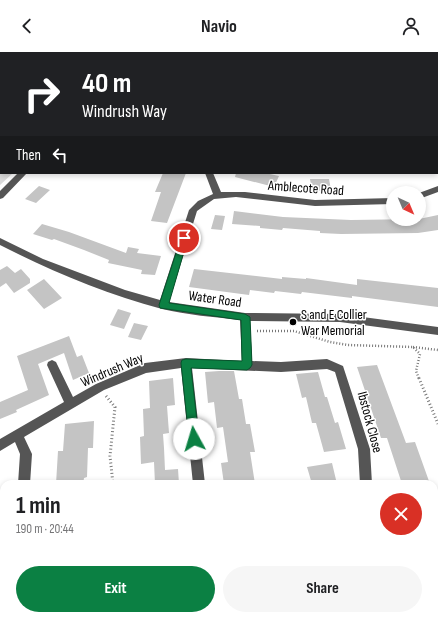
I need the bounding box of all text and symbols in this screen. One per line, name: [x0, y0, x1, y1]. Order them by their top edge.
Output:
icon: back: [16, 15, 38, 37]
icon: person: [400, 15, 422, 37]
text: Navio: [201, 16, 237, 37]
text: 40 m: [82, 67, 131, 100]
icon: right: [16, 68, 68, 120]
text: Windrush Way: [82, 101, 167, 122]
icon: left: [49, 144, 71, 166]
text: Then: [16, 146, 41, 165]
street label: Amblecote Road: [267, 177, 345, 199]
north arrow: [386, 186, 426, 226]
map controls: [386, 186, 426, 226]
pin: [167, 221, 201, 255]
icon: arrive: [173, 227, 195, 249]
street label: Water Road: [187, 287, 243, 311]
place label: S and E Collier War Memorial: [301, 306, 367, 339]
marker: S and E Collier War Memorial: [288, 317, 298, 327]
street label: Windrush Way: [78, 349, 146, 391]
street label: Ibstock Close: [354, 390, 386, 454]
position arrow: [173, 418, 215, 460]
text: 1 min: [16, 491, 61, 520]
button: close: [380, 493, 422, 535]
text: 190 m · 20:44: [16, 521, 74, 537]
button: Exit: [16, 566, 215, 612]
button: Share: [223, 566, 422, 612]

